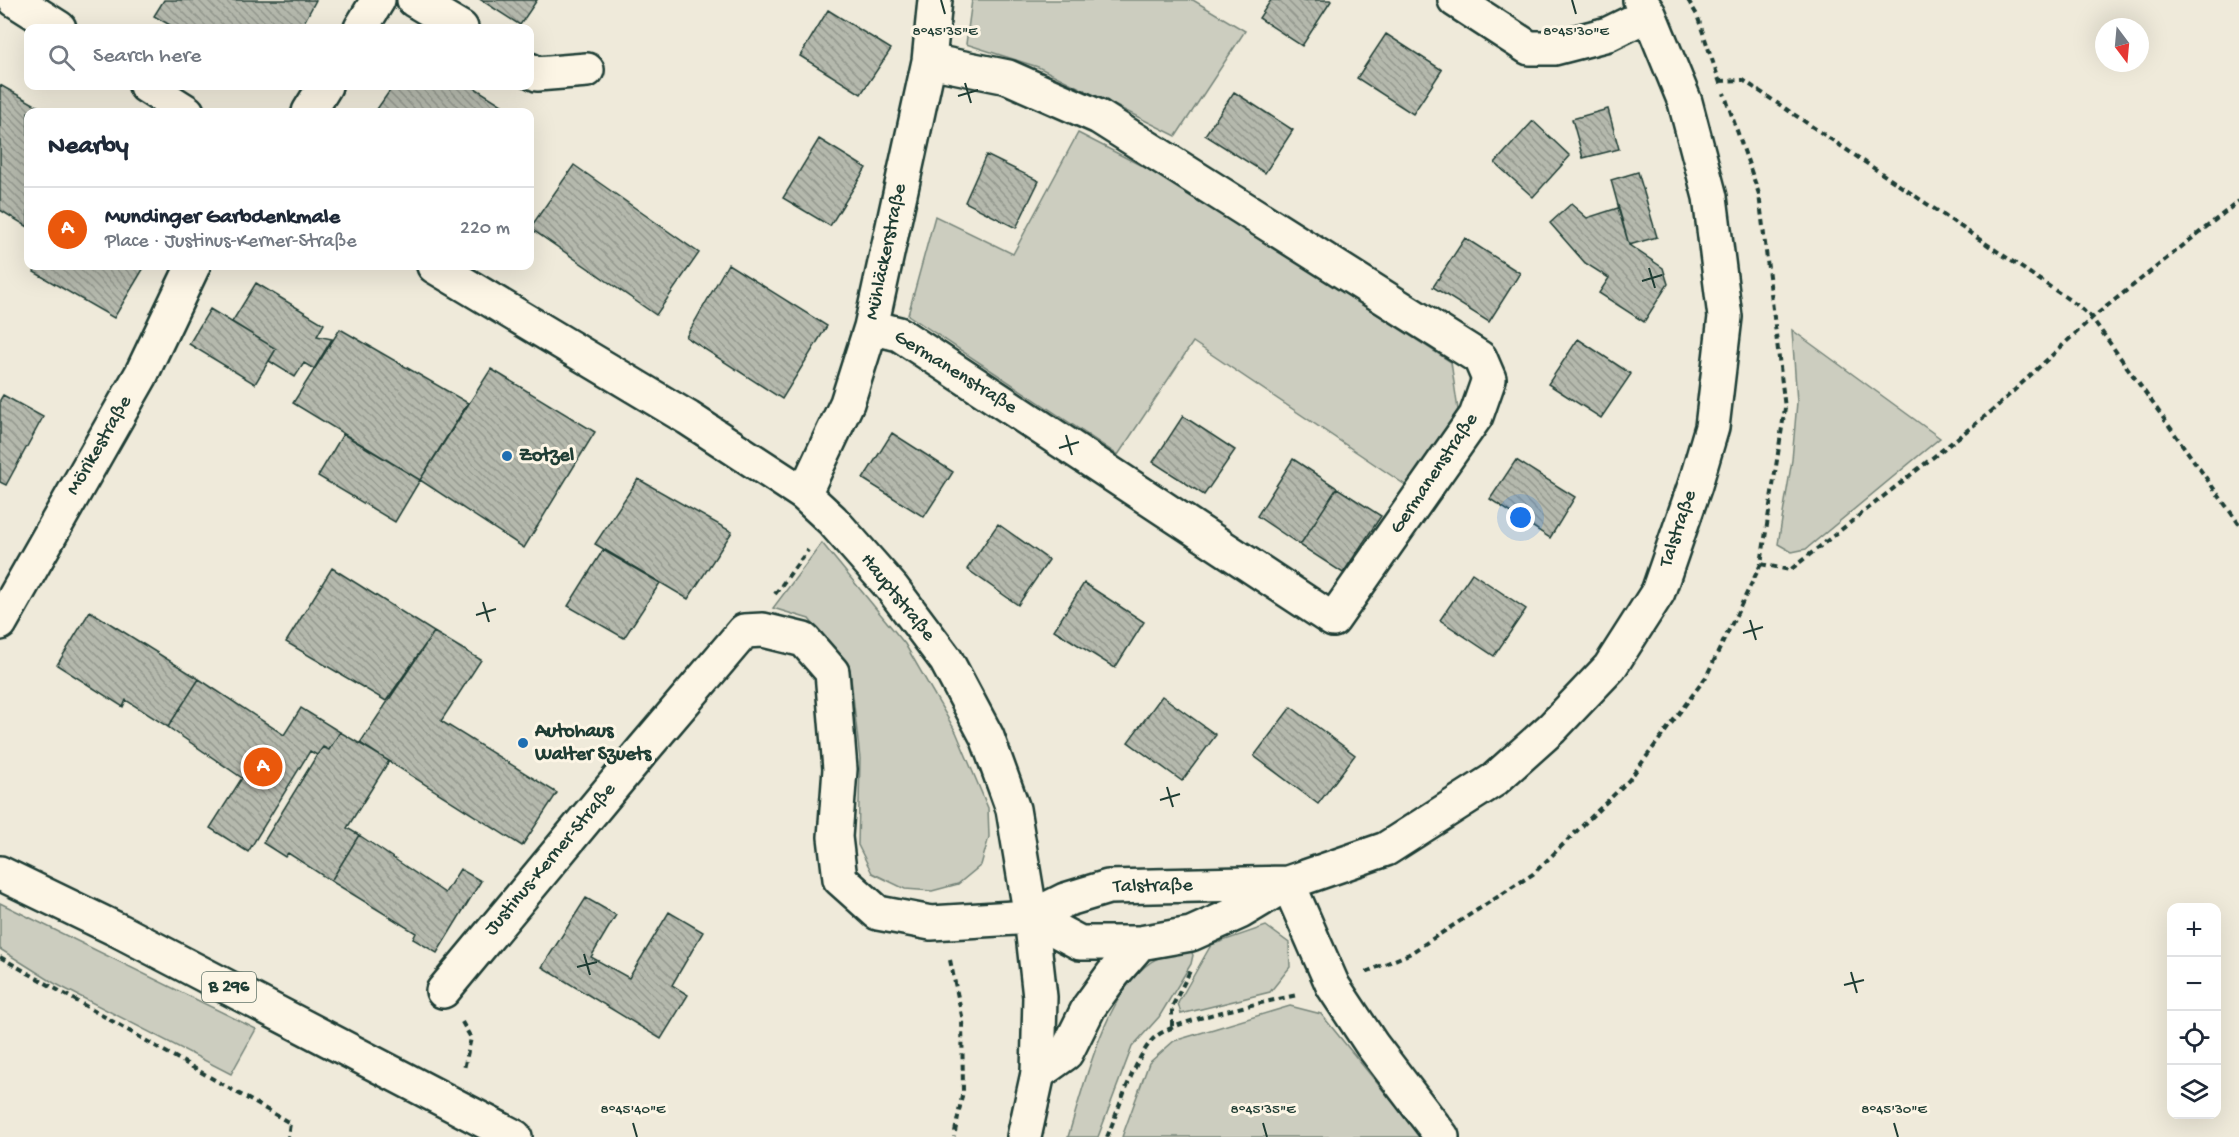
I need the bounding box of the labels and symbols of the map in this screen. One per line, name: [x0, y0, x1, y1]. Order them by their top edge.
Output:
north arrow: [2095, 18, 2149, 72]
text: 8°45'35"E: [912, 23, 978, 41]
text: 8°45'30"E: [1543, 23, 1609, 41]
street label: Mühläckerstraße: [861, 181, 913, 322]
street label: Germanenstraße: [889, 326, 1021, 420]
street label: Mörikestraße: [62, 392, 138, 500]
street label: Germanenstraße: [1386, 409, 1484, 539]
place label: Zotzel: [519, 445, 575, 468]
marker: Zotzel: [500, 449, 514, 463]
street label: Talstraße: [1655, 487, 1703, 571]
your location: [1506, 503, 1535, 532]
street label: Hauptstraße: [855, 550, 940, 647]
place label: Autohaus Walter Szuets: [534, 721, 653, 767]
marker: Autohaus Walter Szuets: [516, 736, 530, 750]
pin: A: [244, 744, 282, 789]
street label: Justinus-Kerner-Straße: [480, 779, 622, 941]
street label: Talstraße: [1112, 875, 1194, 899]
road number: B 296: [202, 972, 256, 1002]
text: 8°45'40"E: [601, 1101, 666, 1119]
text: 8°45'35"E: [1230, 1101, 1296, 1119]
text: 8°45'30"E: [1861, 1101, 1927, 1119]

